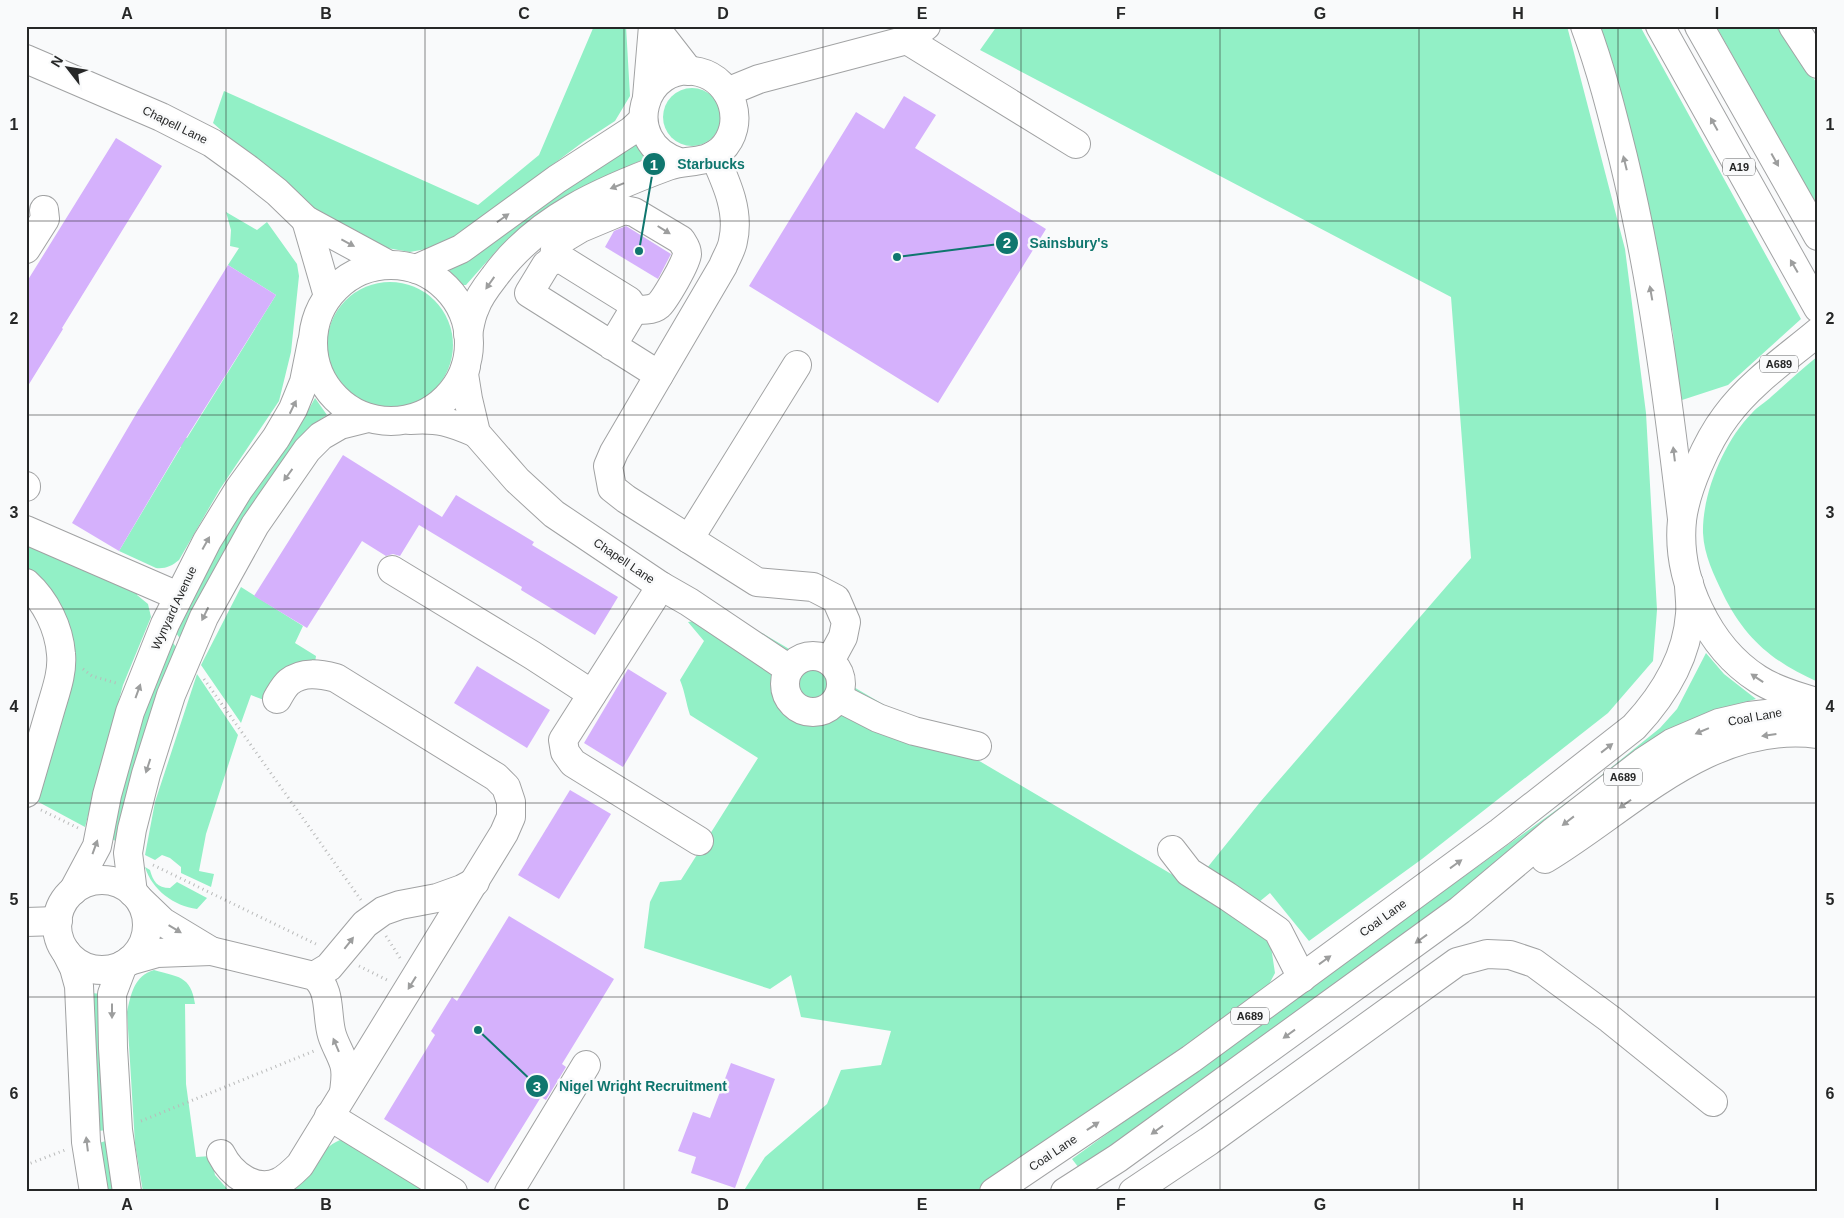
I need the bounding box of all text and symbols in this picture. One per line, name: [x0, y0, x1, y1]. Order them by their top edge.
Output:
text: A: [121, 5, 133, 22]
text: B: [320, 5, 332, 22]
text: C: [518, 5, 530, 22]
text: D: [717, 5, 729, 22]
text: E: [917, 5, 928, 22]
text: F: [1116, 5, 1126, 22]
text: G: [1314, 5, 1326, 22]
text: H: [1512, 5, 1524, 22]
text: I: [1715, 5, 1719, 22]
north arrow: [42, 42, 92, 92]
text: N: [47, 53, 66, 70]
street label: Chapell Lane: [140, 103, 210, 147]
text: 1: [10, 116, 19, 133]
text: 1: [1826, 116, 1835, 133]
one-way arrow: [1710, 117, 1719, 130]
callout: Starbucks: [642, 150, 754, 179]
one-way arrow: [1770, 153, 1779, 167]
text: 1: [650, 156, 658, 173]
text: Starbucks: [677, 156, 745, 172]
one-way arrow: [1620, 156, 1628, 171]
road number: A19: [1723, 158, 1755, 176]
one-way arrow: [610, 182, 624, 190]
one-way arrow: [496, 213, 509, 223]
one-way arrow: [657, 225, 670, 235]
callout: Sainsbury's: [995, 229, 1119, 258]
text: 2: [1003, 234, 1011, 251]
text: Sainsbury's: [1030, 235, 1109, 251]
one-way arrow: [340, 239, 355, 247]
one-way arrow: [1789, 259, 1798, 272]
one-way arrow: [485, 276, 495, 289]
one-way arrow: [1646, 284, 1654, 300]
text: 2: [10, 310, 19, 327]
text: 2: [1826, 310, 1835, 327]
road number: A689: [1760, 356, 1798, 372]
one-way arrow: [289, 400, 297, 414]
one-way arrow: [1670, 445, 1678, 461]
one-way arrow: [283, 468, 294, 481]
text: 3: [10, 504, 19, 521]
text: 3: [1826, 504, 1835, 521]
street label: Chapell Lane: [591, 535, 657, 587]
one-way arrow: [201, 537, 210, 550]
street label: Wynyard Avenue: [149, 564, 200, 652]
one-way arrow: [201, 607, 209, 621]
one-way arrow: [1750, 673, 1764, 682]
one-way arrow: [134, 683, 142, 698]
text: 4: [10, 698, 19, 715]
text: 4: [1826, 698, 1835, 715]
street label: Coal Lane: [1727, 705, 1783, 729]
one-way arrow: [1695, 727, 1709, 735]
one-way arrow: [1761, 731, 1777, 739]
one-way arrow: [1601, 742, 1614, 753]
one-way arrow: [144, 759, 152, 774]
road number: A689: [1604, 769, 1642, 786]
one-way arrow: [1618, 799, 1632, 809]
one-way arrow: [1562, 815, 1575, 826]
one-way arrow: [92, 840, 99, 855]
one-way arrow: [1449, 859, 1462, 870]
text: 5: [10, 891, 19, 908]
text: 5: [1826, 891, 1835, 908]
street label: Coal Lane: [1357, 896, 1410, 940]
one-way arrow: [169, 925, 182, 934]
one-way arrow: [1414, 934, 1428, 944]
one-way arrow: [343, 937, 354, 950]
one-way arrow: [1318, 955, 1331, 966]
one-way arrow: [407, 976, 416, 989]
one-way arrow: [108, 1004, 116, 1020]
road number: A689: [1231, 1008, 1269, 1024]
one-way arrow: [1282, 1029, 1296, 1039]
one-way arrow: [332, 1037, 340, 1052]
callout: Nigel Wright Recruitment: [524, 1072, 737, 1101]
text: 3: [533, 1078, 541, 1095]
text: Nigel Wright Recruitment: [559, 1078, 727, 1094]
text: 6: [10, 1085, 19, 1102]
text: 6: [1826, 1085, 1835, 1102]
one-way arrow: [1086, 1121, 1100, 1131]
one-way arrow: [1151, 1124, 1164, 1135]
street label: Coal Lane: [1026, 1132, 1080, 1174]
one-way arrow: [83, 1135, 91, 1151]
text: A: [121, 1196, 133, 1213]
text: B: [320, 1196, 332, 1213]
text: C: [518, 1196, 530, 1213]
text: D: [717, 1196, 729, 1213]
text: E: [917, 1196, 928, 1213]
text: F: [1116, 1196, 1126, 1213]
text: G: [1314, 1196, 1326, 1213]
text: H: [1512, 1196, 1524, 1213]
text: I: [1715, 1196, 1719, 1213]

